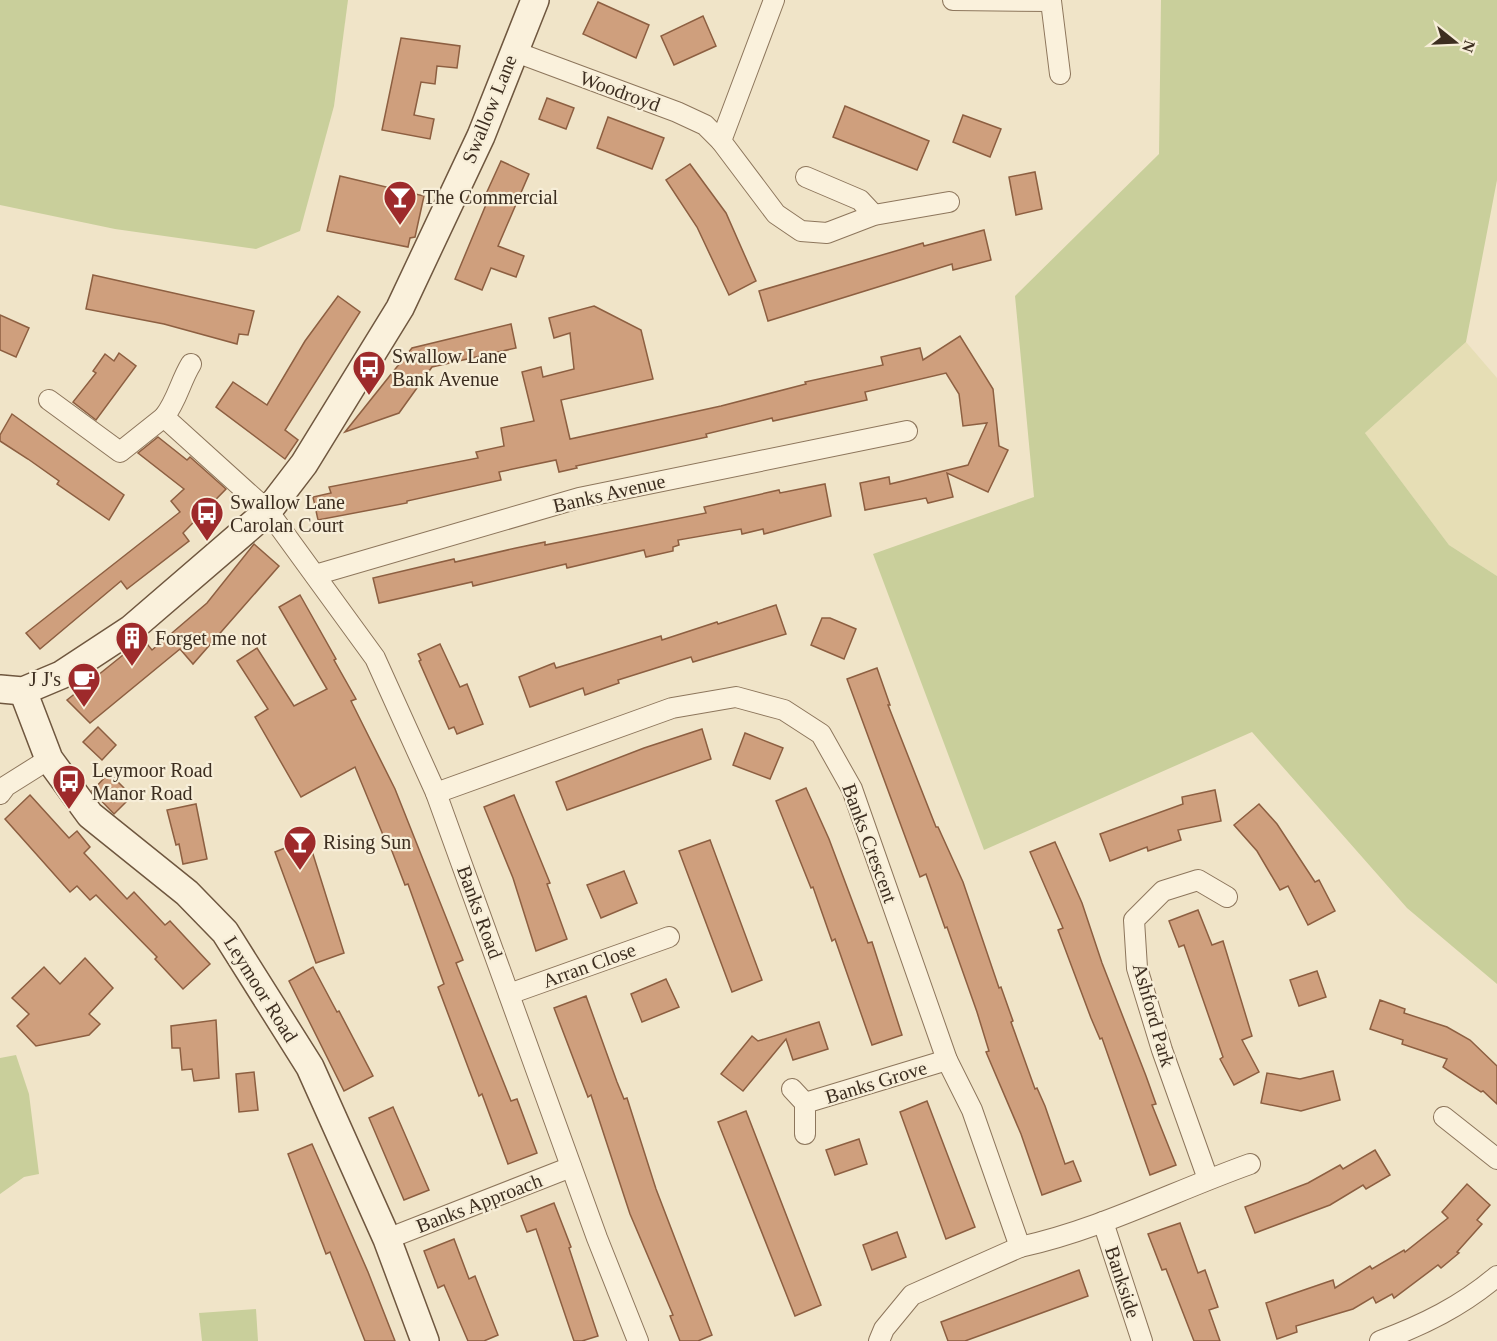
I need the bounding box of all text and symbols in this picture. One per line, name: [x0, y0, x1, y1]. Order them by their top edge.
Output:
north arrow: [1425, 12, 1485, 72]
text: N: [1459, 38, 1479, 55]
street label: Swallow Lane: [457, 51, 521, 166]
street label: Woodroyd: [576, 66, 663, 117]
bar icon: The Commercial: [382, 179, 418, 226]
place label: The Commercial: [423, 186, 558, 208]
place label: Swallow Lane Bank Avenue: [392, 345, 507, 390]
bus stop icon: Swallow Lane Bank Avenue: [351, 349, 387, 396]
street label: Banks Avenue: [551, 469, 667, 517]
place label: Swallow Lane Carolan Court: [230, 491, 345, 536]
bus stop icon: Swallow Lane Carolan Court: [189, 495, 225, 542]
building icon: Forget me not: [114, 620, 150, 667]
place label: Forget me not: [155, 627, 267, 650]
cafe icon: J J's: [66, 661, 102, 708]
place label: J J's: [29, 668, 61, 690]
place label: Leymoor Road Manor Road: [92, 759, 213, 804]
bus stop icon: Leymoor Road Manor Road: [51, 763, 87, 810]
street label: Banks Crescent: [838, 781, 902, 906]
bar icon: Rising Sun: [282, 824, 318, 871]
place label: Rising Sun: [323, 831, 411, 854]
street label: Banks Road: [453, 863, 507, 961]
street label: Leymoor Road: [219, 932, 302, 1046]
street label: Arran Close: [540, 938, 639, 992]
street label: Ashford Park: [1129, 960, 1179, 1070]
street label: Banks Grove: [823, 1056, 930, 1108]
street label: Banks Approach: [413, 1169, 545, 1238]
street label: Bankside: [1101, 1243, 1145, 1321]

